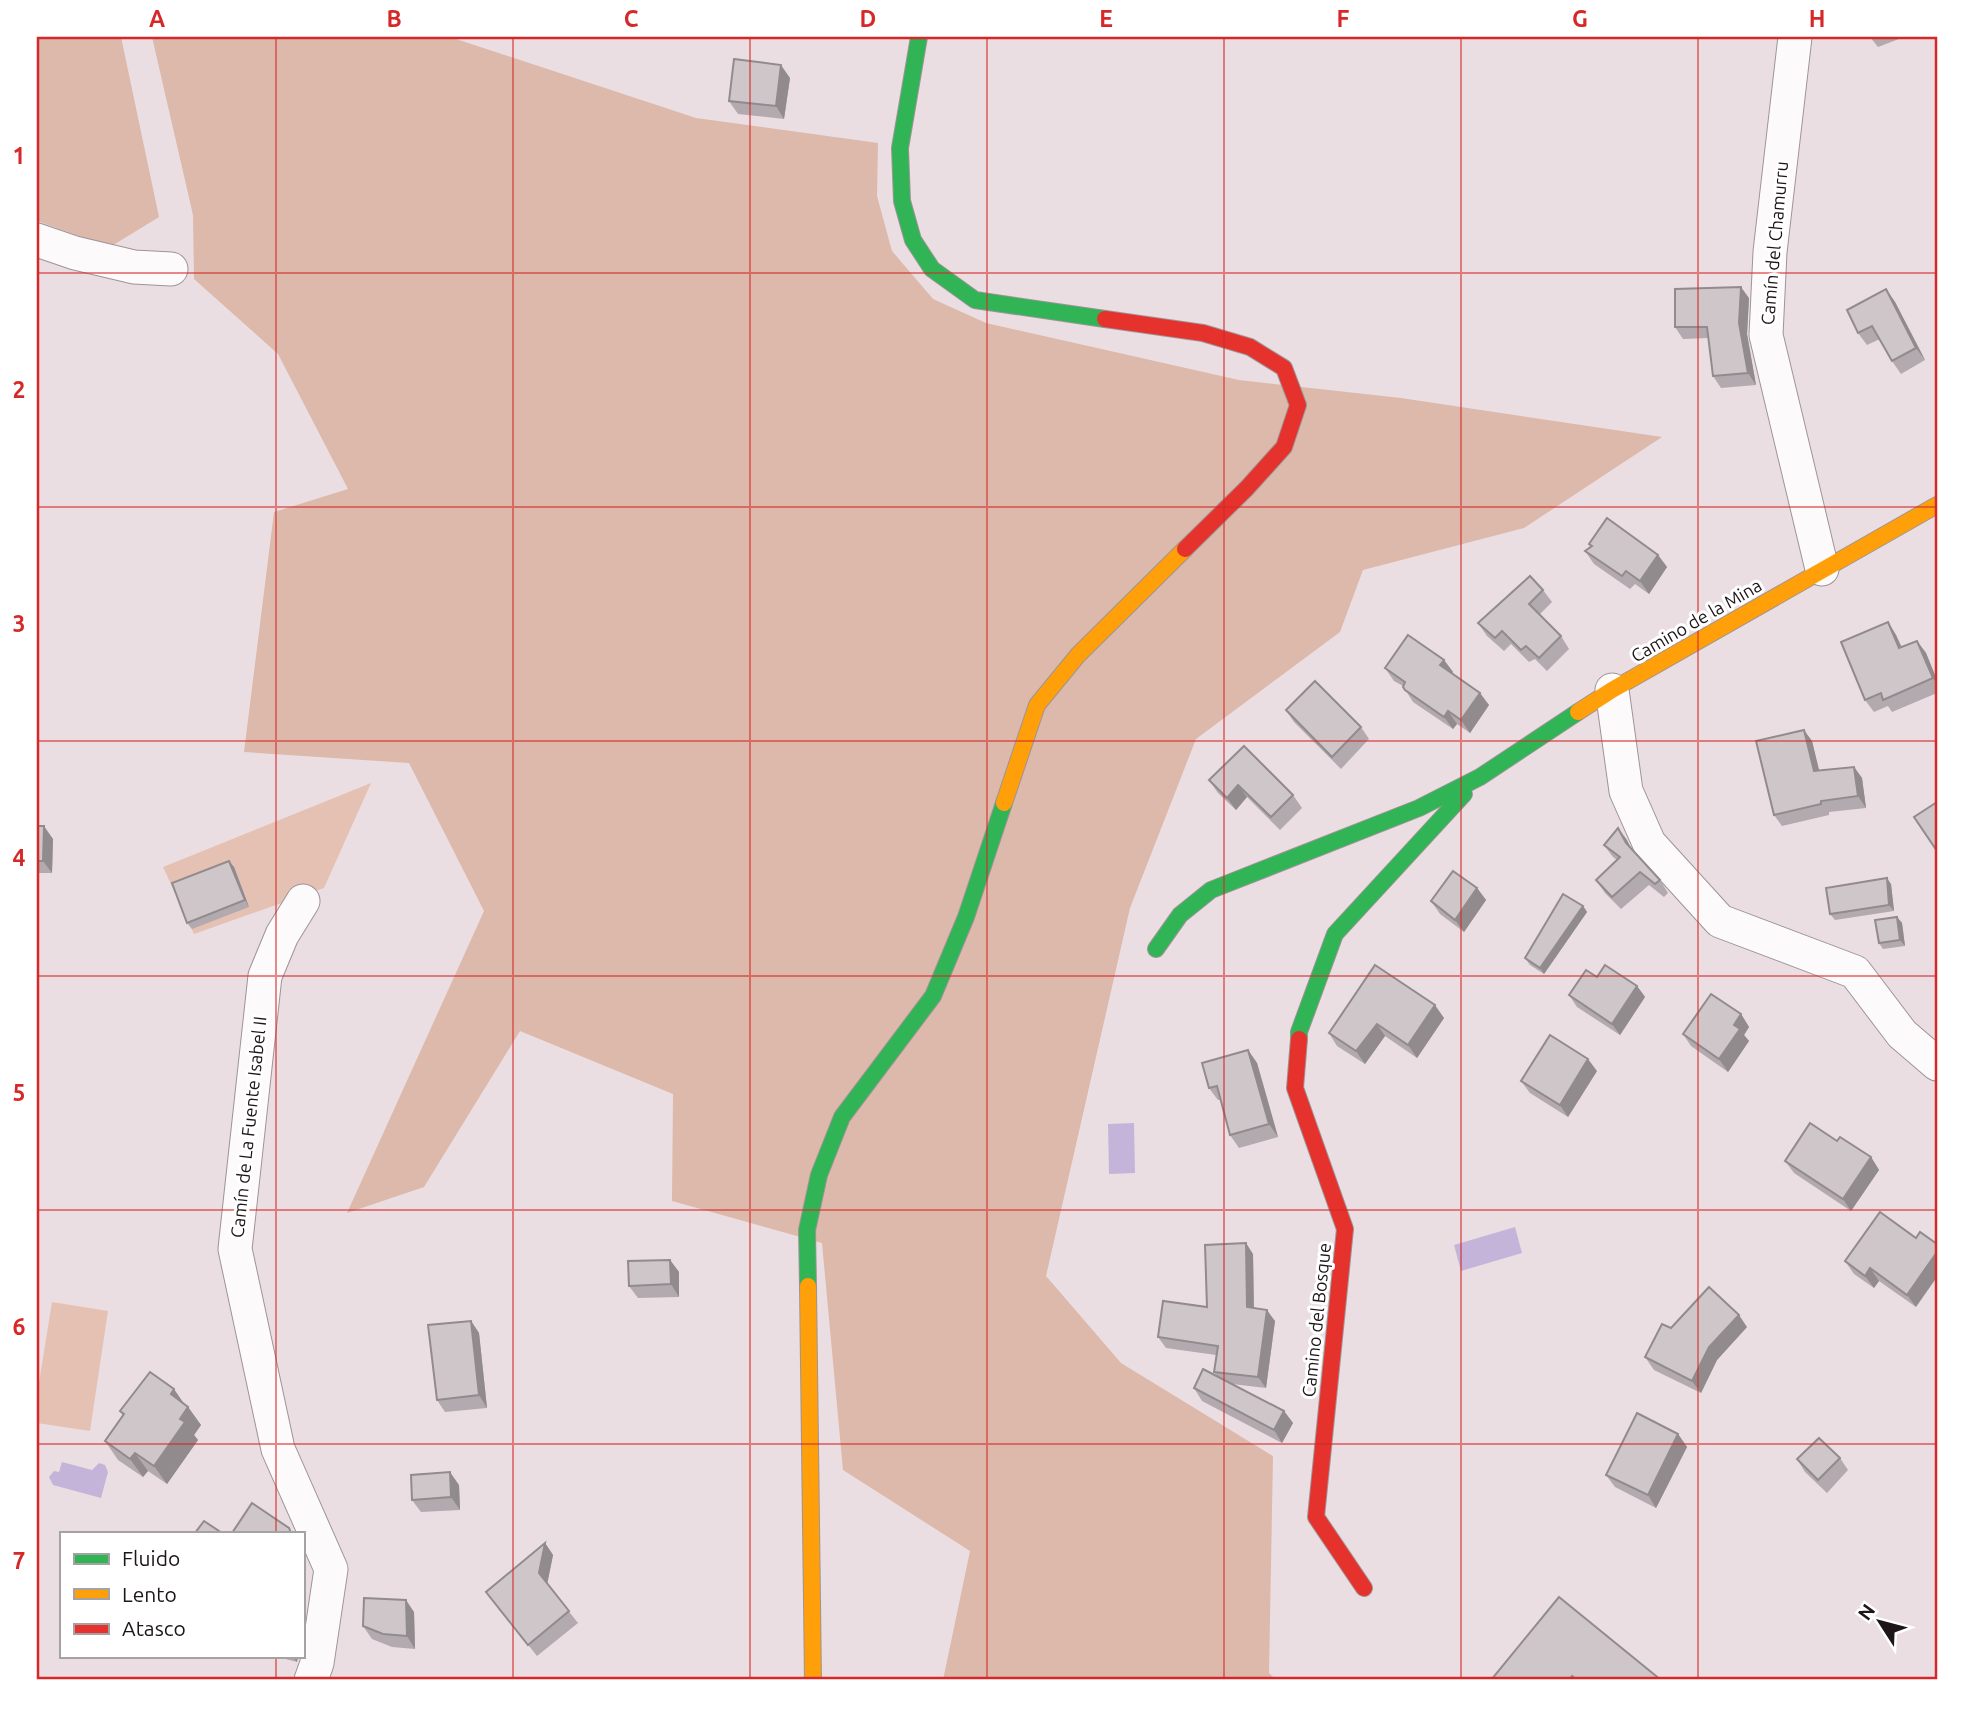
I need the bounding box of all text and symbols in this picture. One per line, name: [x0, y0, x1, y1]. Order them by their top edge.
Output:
text: A: [149, 6, 165, 31]
text: B: [386, 6, 402, 31]
text: C: [624, 6, 639, 31]
text: D: [860, 6, 876, 31]
text: E: [1099, 6, 1113, 31]
text: F: [1337, 6, 1350, 31]
text: G: [1572, 6, 1588, 31]
text: H: [1809, 6, 1825, 31]
text: 1: [13, 143, 25, 168]
street label: Camín del Chamurru: [1757, 160, 1791, 326]
text: 2: [13, 377, 25, 402]
street label: Camino de la Mina: [1627, 574, 1765, 666]
text: 3: [13, 611, 25, 636]
text: 4: [13, 845, 26, 870]
street label: Camín de La Fuente Isabel II: [226, 1015, 270, 1239]
text: 5: [13, 1080, 25, 1105]
street label: Camino del Bosque: [1298, 1242, 1334, 1398]
text: 6: [13, 1314, 26, 1339]
legend: [60, 1532, 304, 1658]
text: Fluido: [122, 1546, 180, 1570]
text: 7: [13, 1548, 25, 1573]
text: Lento: [122, 1582, 177, 1606]
north arrow: [1844, 1588, 1914, 1658]
text: N: [1853, 1600, 1879, 1624]
text: Atasco: [122, 1616, 186, 1640]

